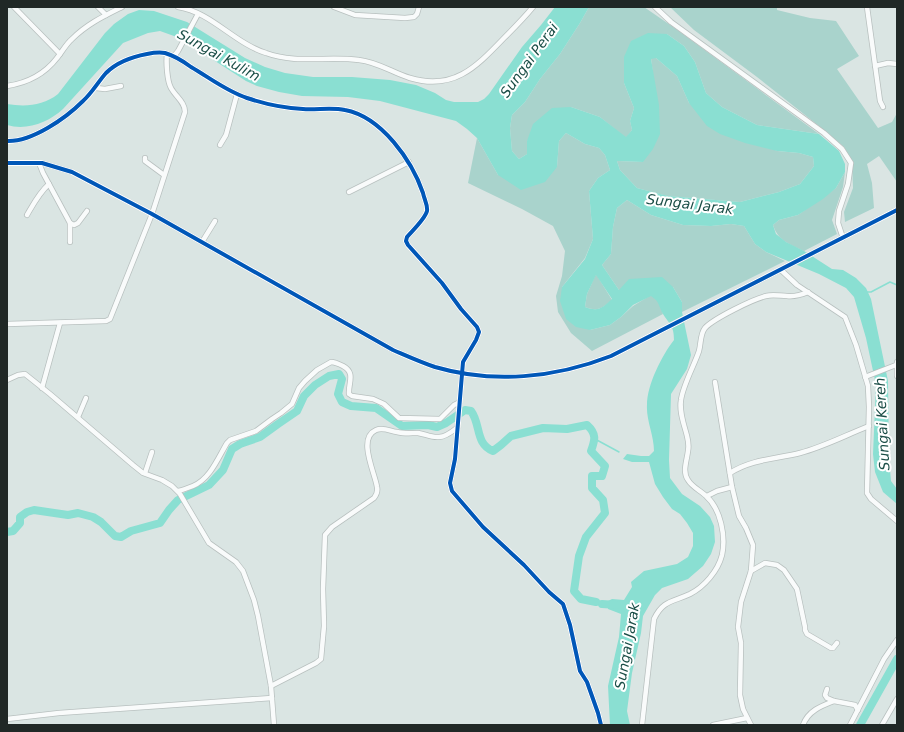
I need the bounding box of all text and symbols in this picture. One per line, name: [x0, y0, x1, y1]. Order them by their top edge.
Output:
water label: Sungai Perai: [497, 20, 561, 100]
water label: Sungai Kulim: [175, 26, 263, 84]
water label: Sungai Jarak: [646, 191, 735, 217]
water label: Sungai Kereh: [872, 377, 892, 471]
water label: Sungai Jarak: [612, 601, 643, 691]

